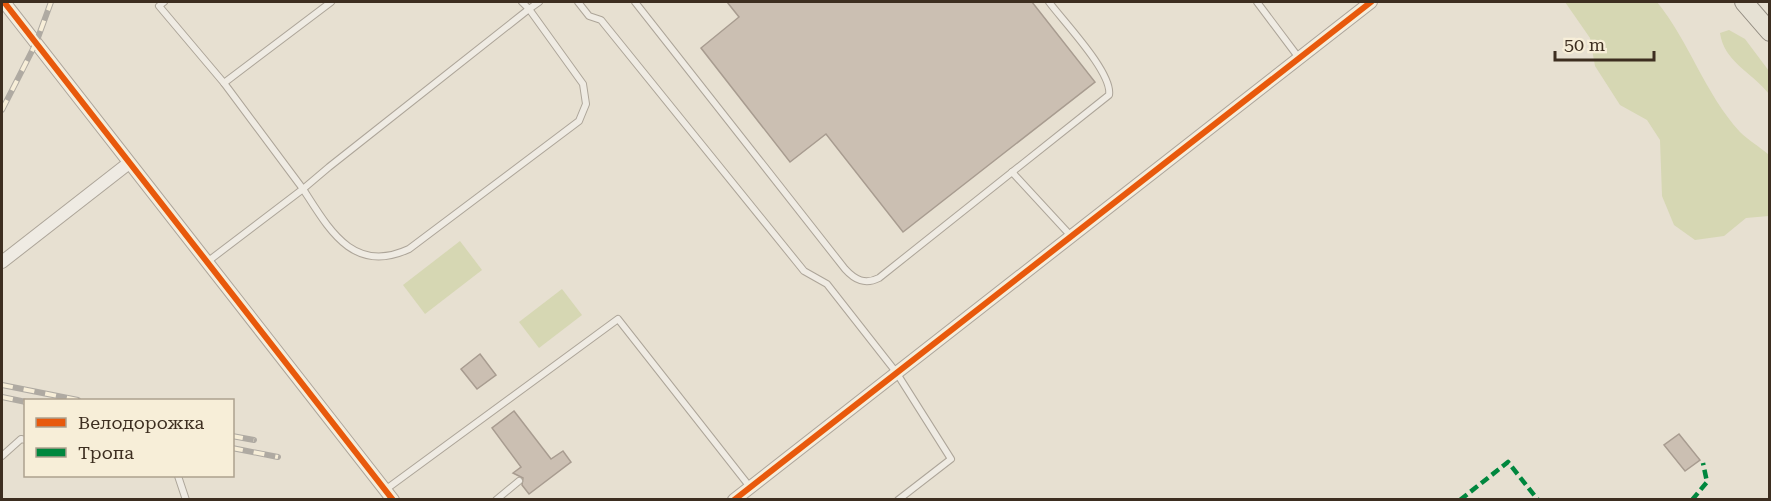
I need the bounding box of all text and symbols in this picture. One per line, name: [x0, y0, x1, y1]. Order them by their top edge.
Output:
scale bar: [1555, 24, 1654, 62]
text: 50 m: [1564, 34, 1605, 55]
legend: [24, 399, 234, 477]
text: Велодорожка: [78, 412, 204, 433]
text: Тропа: [78, 442, 134, 463]

